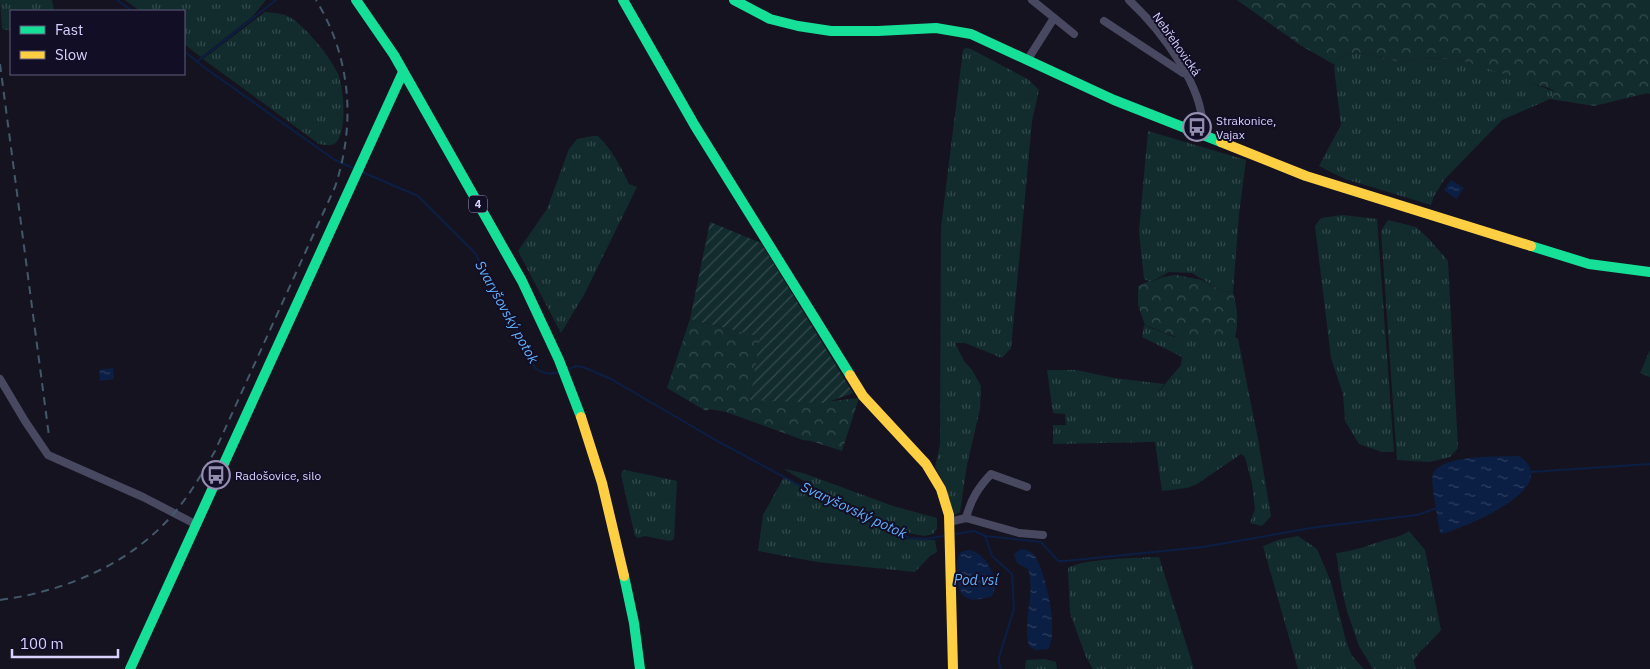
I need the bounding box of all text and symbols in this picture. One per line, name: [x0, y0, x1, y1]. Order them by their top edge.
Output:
street label: Nebřehovická: [1150, 9, 1205, 79]
legend: [10, 10, 185, 75]
text: Fast: [55, 20, 83, 39]
text: Slow: [55, 45, 88, 64]
bus stop icon: Strakonice, Vajax: [1182, 112, 1212, 142]
place label: Strakonice, Vajax: [1216, 113, 1276, 142]
road number: 4: [469, 195, 487, 212]
water label: Svaryšovský potok: [471, 258, 543, 367]
bus stop icon: Radošovice, silo: [201, 460, 231, 490]
place label: Radošovice, silo: [235, 468, 322, 483]
water label: Svaryšovský potok: [798, 478, 910, 543]
water label: Pod vsí: [954, 571, 999, 589]
scale bar: [12, 626, 119, 658]
text: 100 m: [20, 634, 64, 653]

